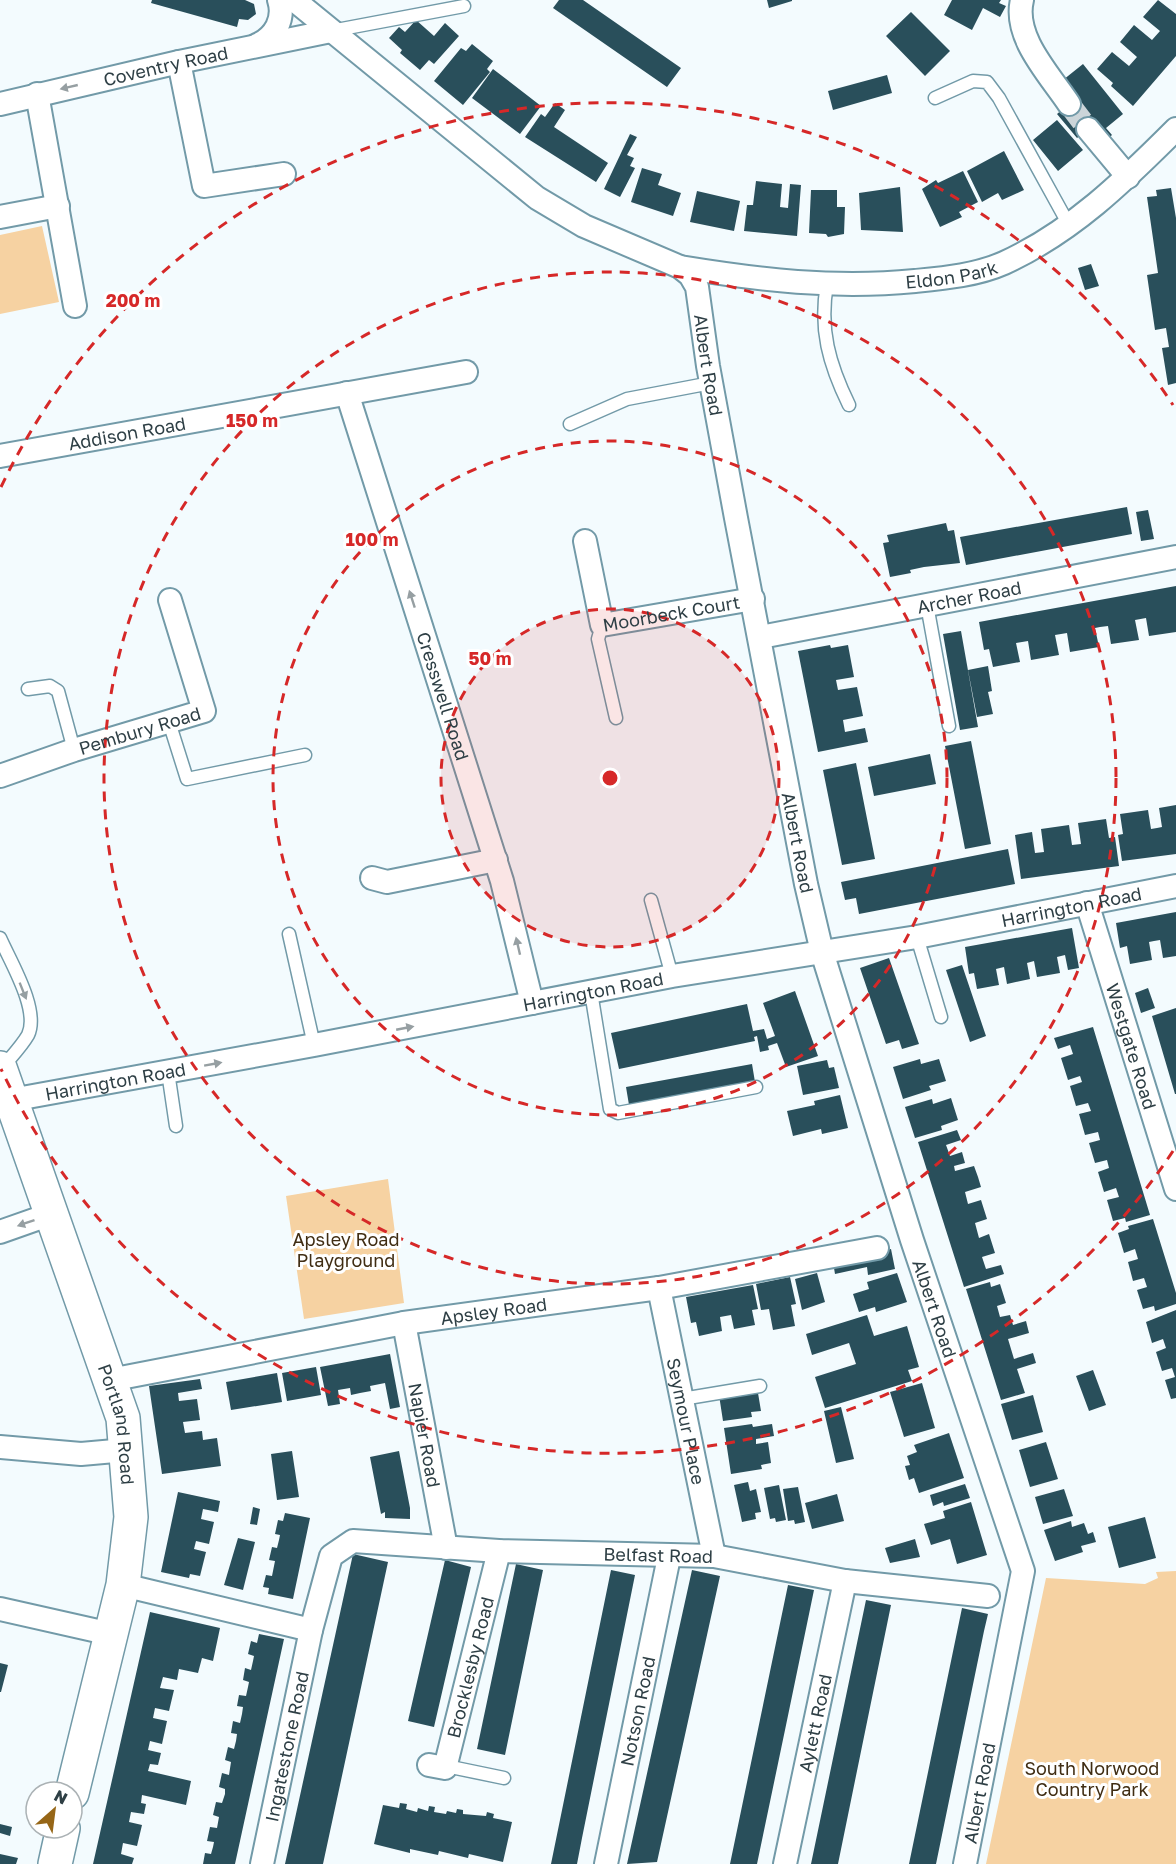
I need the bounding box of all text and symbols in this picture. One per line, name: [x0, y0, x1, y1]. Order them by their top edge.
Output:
street label: Coventry Road: [101, 41, 230, 90]
one-way arrow: [60, 82, 78, 92]
street label: Eldon Park: [904, 256, 1000, 293]
text: 200 m: [106, 289, 160, 311]
street label: Albert Road: [690, 313, 728, 417]
text: 150 m: [226, 409, 278, 431]
street label: Addison Road: [66, 412, 187, 454]
text: 100 m: [346, 528, 398, 550]
street label: Archer Road: [915, 576, 1023, 618]
one-way arrow: [407, 590, 416, 608]
street label: Moorbeck Court: [601, 590, 741, 636]
street label: Cresswell Road: [413, 629, 474, 763]
text: 50 m: [469, 647, 511, 669]
street label: Pembury Road: [76, 702, 203, 759]
centre of rings: [600, 768, 620, 788]
street label: Albert Road: [778, 790, 819, 895]
street label: Harrington Road: [999, 882, 1144, 931]
one-way arrow: [513, 936, 522, 955]
street label: Harrington Road: [521, 967, 665, 1016]
street label: Westgate Road: [1102, 980, 1162, 1112]
one-way arrow: [18, 983, 28, 1001]
one-way arrow: [395, 1023, 414, 1032]
street label: Harrington Road: [43, 1058, 187, 1105]
one-way arrow: [204, 1059, 223, 1068]
one-way arrow: [17, 1219, 35, 1229]
park label: Apsley Road Playground: [292, 1228, 400, 1271]
street label: Albert Road: [908, 1257, 962, 1360]
street label: Apsley Road: [439, 1293, 548, 1329]
street label: Seymour Place: [663, 1356, 710, 1487]
street label: Portland Road: [94, 1361, 139, 1486]
street label: Napier Road: [404, 1381, 445, 1489]
street label: Belfast Road: [603, 1542, 713, 1567]
street label: Brocklesby Road: [442, 1594, 498, 1740]
street label: Notson Road: [615, 1654, 659, 1768]
street label: Ingatestone Road: [260, 1669, 313, 1824]
street label: Aylett Road: [794, 1672, 836, 1774]
street label: Albert Road: [958, 1741, 1000, 1845]
park label: South Norwood Country Park: [1025, 1757, 1159, 1800]
north arrow: [24, 1780, 84, 1840]
text: N: [51, 1785, 71, 1808]

